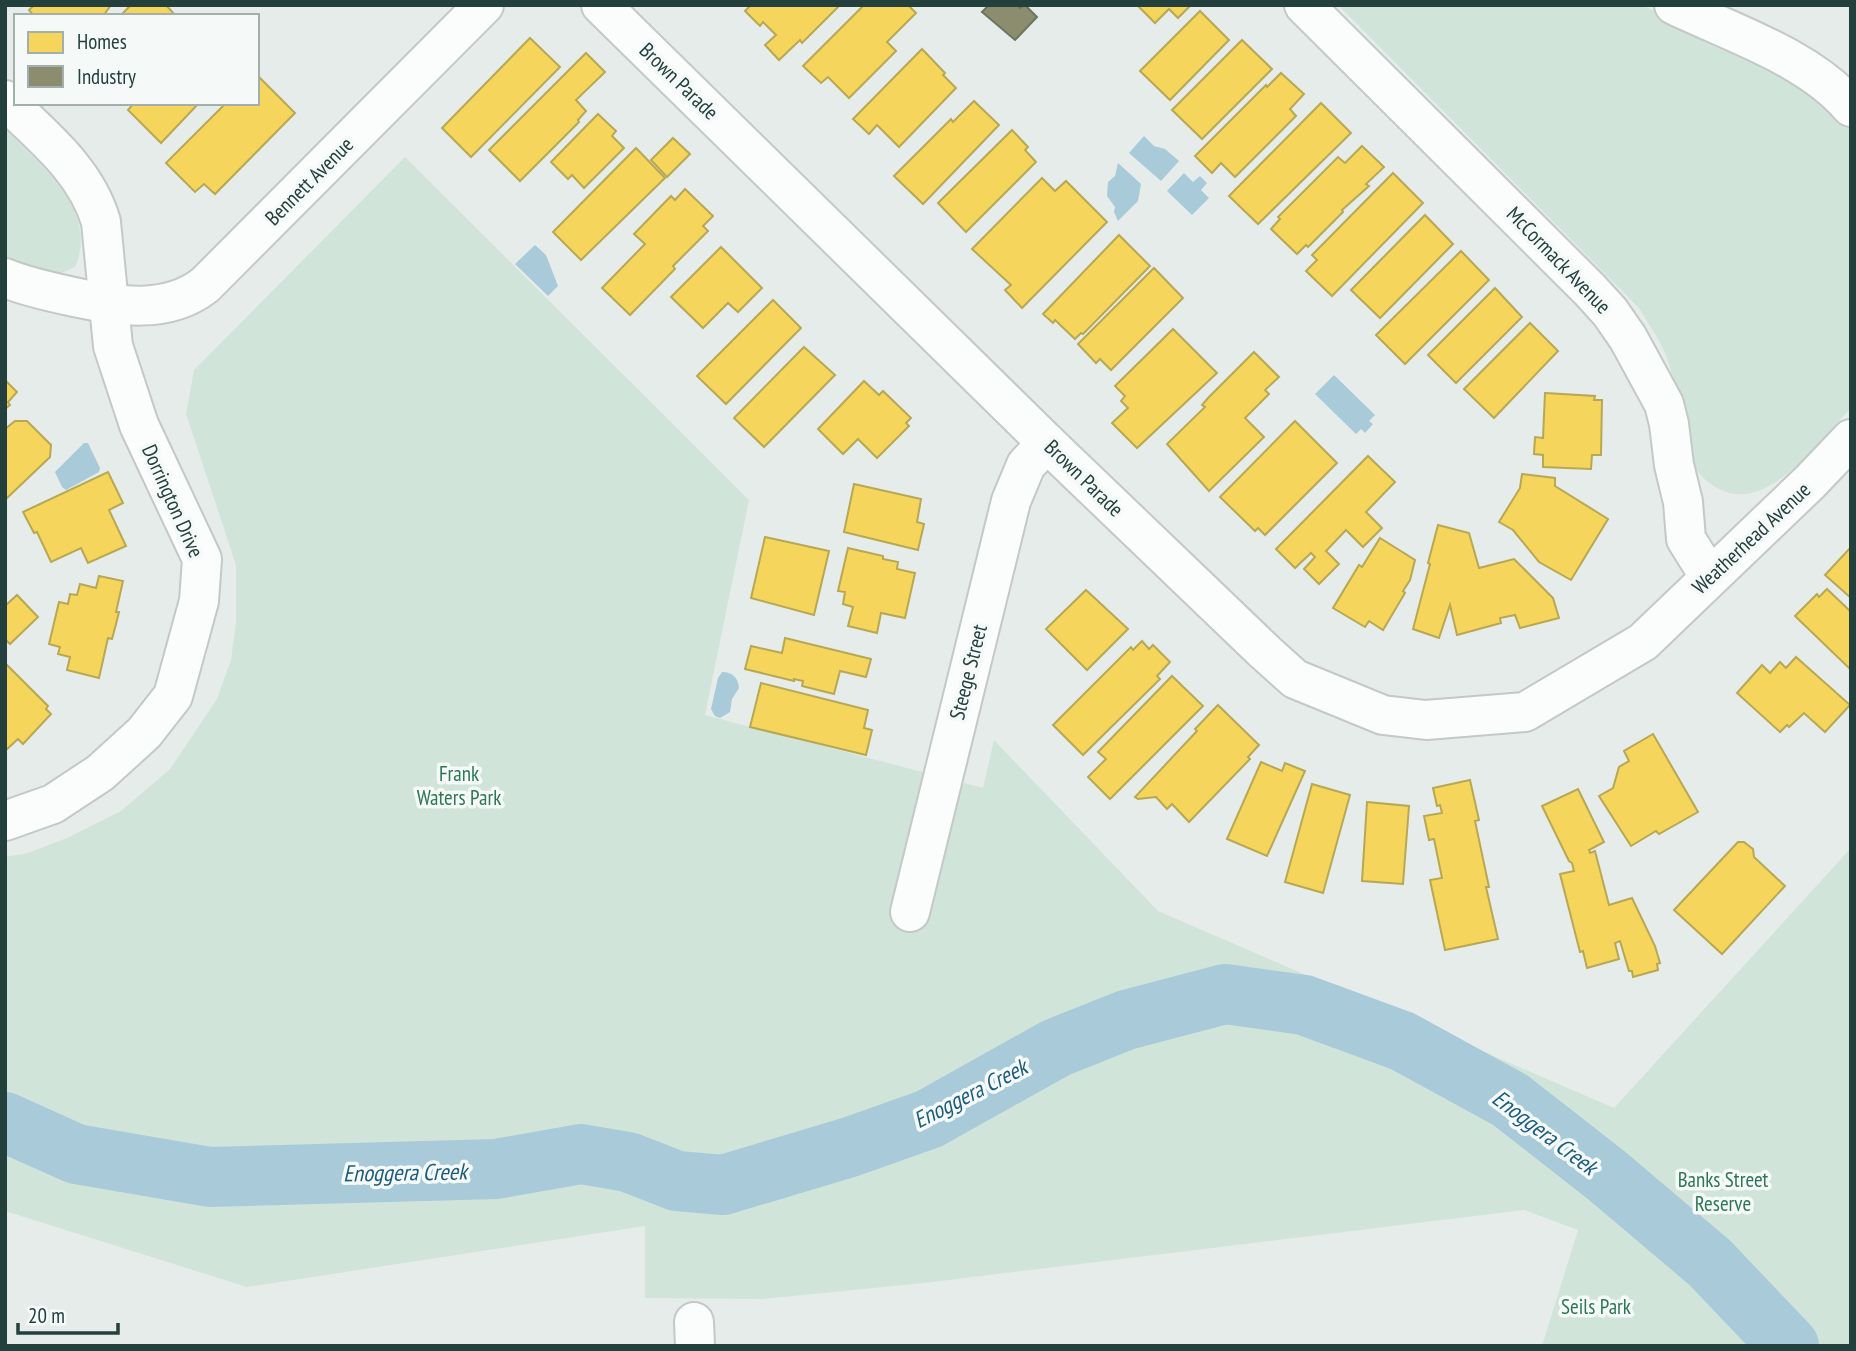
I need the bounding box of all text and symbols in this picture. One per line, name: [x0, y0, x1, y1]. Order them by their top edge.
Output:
legend: [14, 14, 259, 105]
text: Homes: [77, 28, 127, 55]
street label: Brown Parade: [634, 37, 724, 125]
text: Industry: [77, 63, 136, 90]
street label: Bennett Avenue: [259, 131, 359, 231]
street label: McCormack Avenue: [1501, 201, 1617, 319]
street label: Brown Parade: [1039, 434, 1129, 522]
street label: Dorrington Drive: [136, 440, 210, 562]
street label: Weatherhead Avenue: [1686, 476, 1816, 600]
street label: Steege Street: [943, 621, 993, 722]
park label: Frank Waters Park: [417, 760, 501, 811]
water label: Enoggera Creek: [908, 1051, 1035, 1134]
water label: Enoggera Creek: [1487, 1083, 1606, 1183]
water label: Enoggera Creek: [343, 1156, 470, 1188]
park label: Banks Street Reserve: [1678, 1166, 1769, 1217]
scale bar: [18, 1292, 117, 1336]
park label: Seils Park: [1561, 1293, 1631, 1320]
text: 20 m: [28, 1302, 65, 1329]

